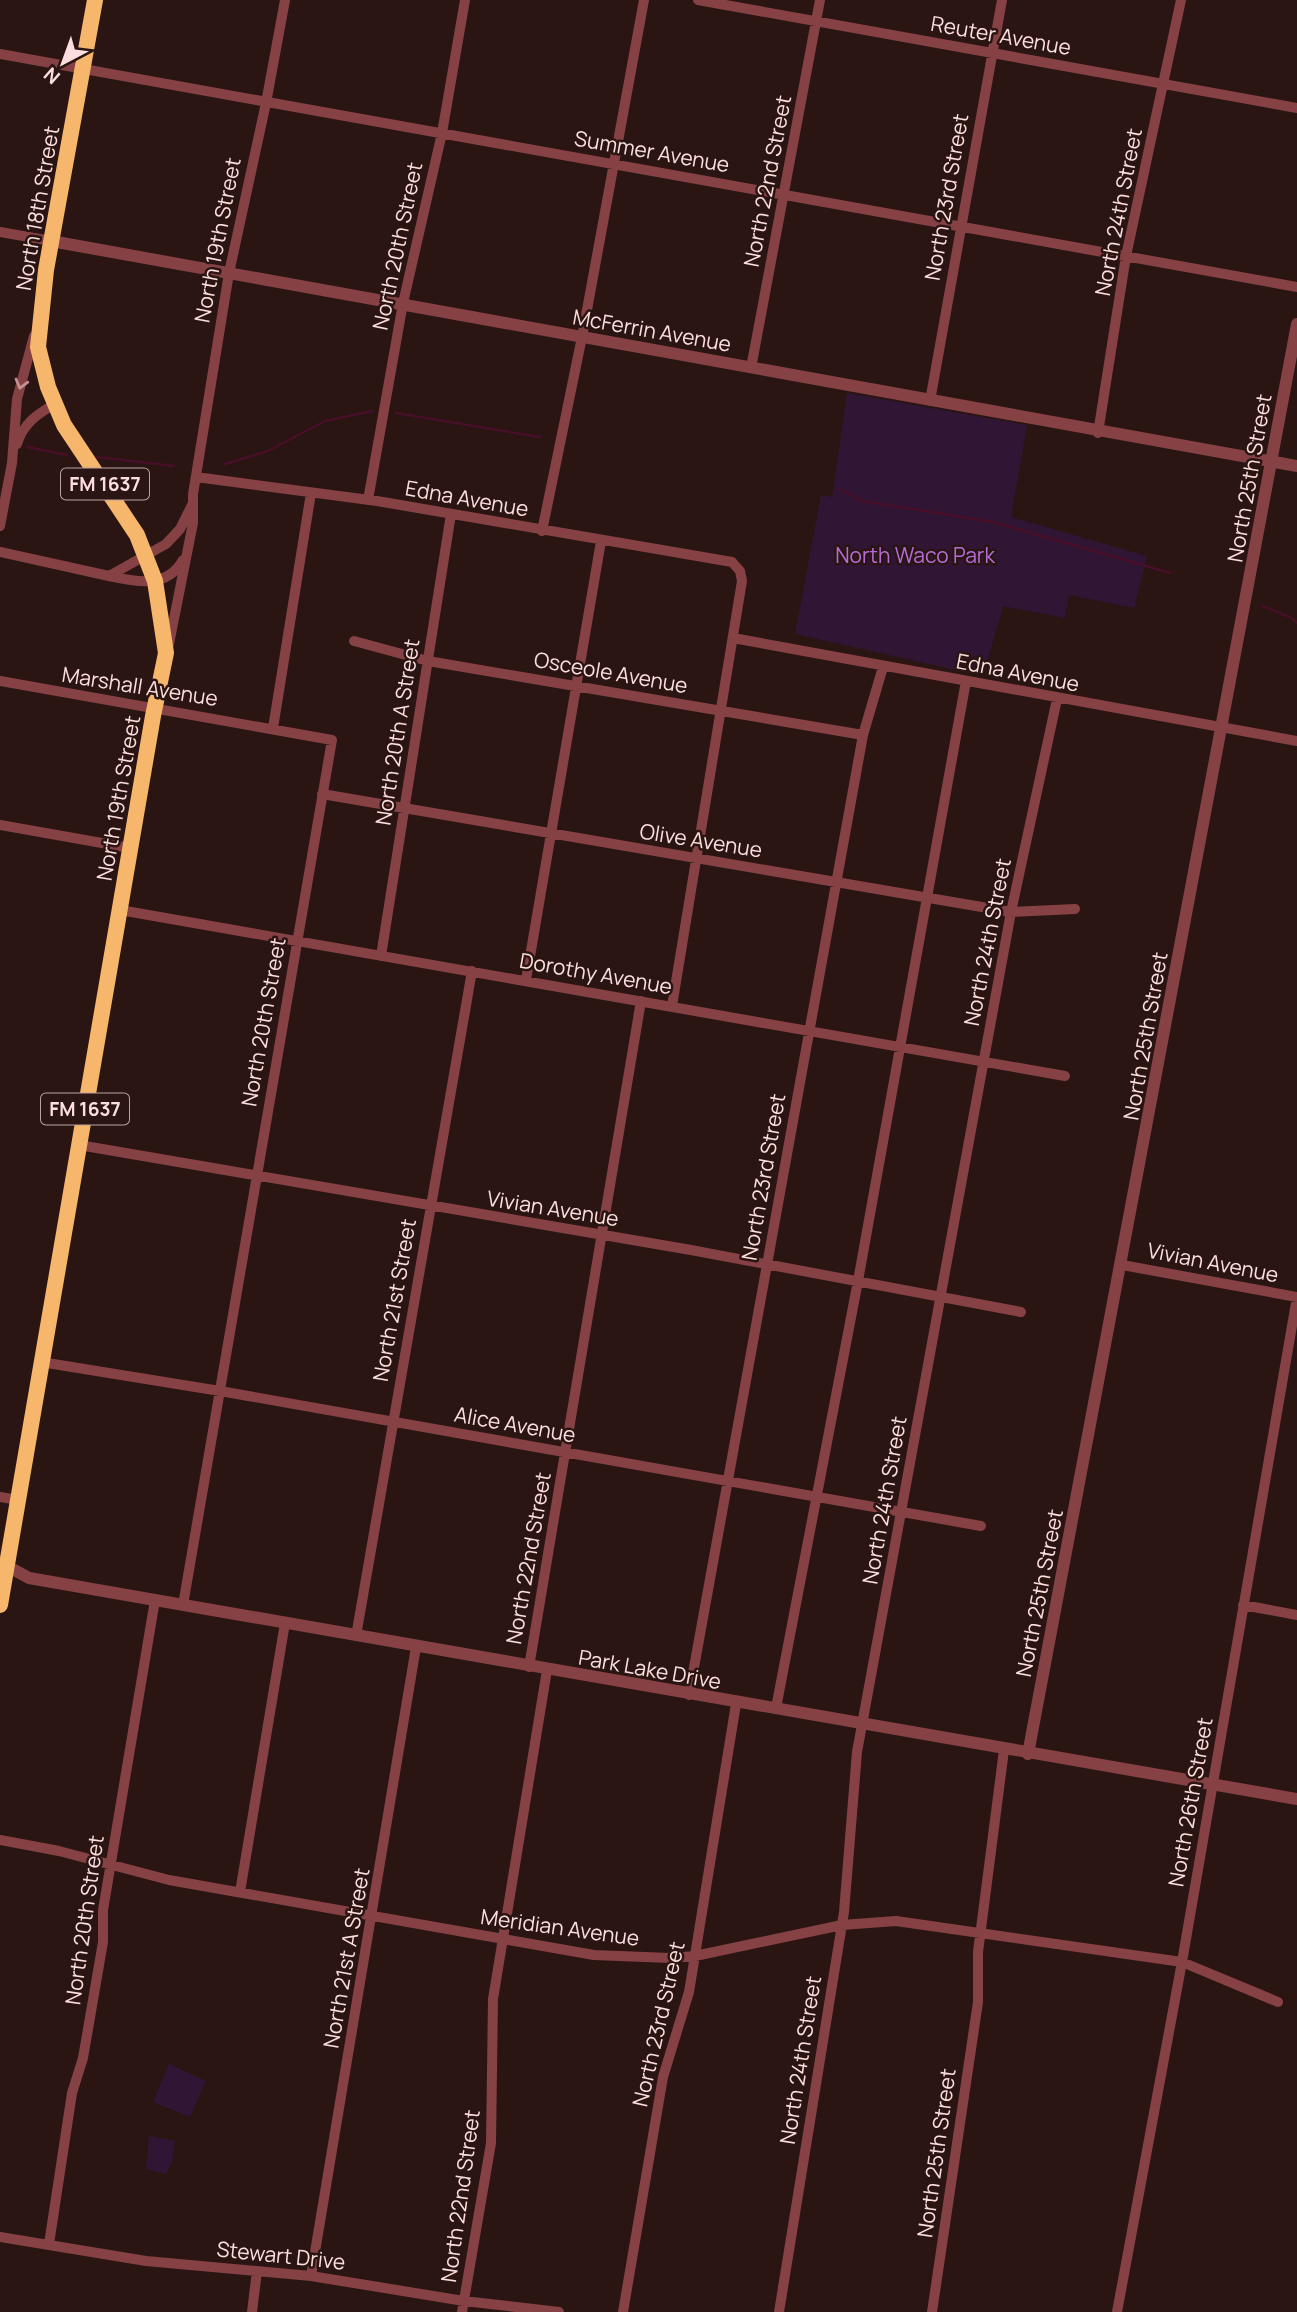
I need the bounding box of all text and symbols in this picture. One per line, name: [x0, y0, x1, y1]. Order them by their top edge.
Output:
street label: Reuter Avenue: [929, 9, 1073, 61]
north arrow: [28, 28, 98, 98]
text: N: [38, 62, 66, 90]
street label: North 22nd Street: [737, 93, 797, 269]
street label: North 23rd Street: [918, 111, 974, 283]
street label: North 18th Street: [9, 124, 65, 292]
street label: Summer Avenue: [572, 124, 732, 178]
street label: North 24th Street: [1088, 126, 1148, 298]
street label: North 19th Street: [187, 155, 247, 325]
street label: North 20th Street: [366, 159, 428, 333]
street label: McFerrin Avenue: [571, 302, 733, 358]
one-way arrow: [15, 378, 29, 390]
street label: North 25th Street: [1220, 392, 1278, 564]
road number: FM 1637: [61, 468, 149, 499]
street label: Edna Avenue: [403, 473, 531, 523]
park label: North Waco Park: [835, 541, 995, 569]
street label: North 20th A Street: [368, 637, 426, 827]
street label: Osceole Avenue: [532, 645, 690, 699]
street label: Edna Avenue: [954, 646, 1082, 698]
street label: Marshall Avenue: [60, 660, 220, 712]
street label: North 19th Street: [90, 713, 146, 883]
street label: Olive Avenue: [638, 817, 764, 863]
street label: North 24th Street: [957, 856, 1017, 1028]
street label: North 20th Street: [234, 935, 292, 1109]
street label: Dorothy Avenue: [518, 946, 674, 1000]
street label: North 25th Street: [1116, 950, 1174, 1122]
street label: North 23rd Street: [735, 1091, 791, 1263]
road number: FM 1637: [41, 1093, 129, 1124]
street label: Vivian Avenue: [485, 1184, 621, 1232]
street label: North 21st Street: [366, 1216, 422, 1384]
street label: Vivian Avenue: [1145, 1236, 1281, 1288]
street label: Alice Avenue: [452, 1400, 578, 1448]
street label: North 24th Street: [855, 1414, 913, 1586]
street label: North 22nd Street: [499, 1470, 557, 1646]
street label: North 25th Street: [1009, 1507, 1069, 1679]
street label: Park Lake Drive: [577, 1643, 723, 1695]
street label: North 26th Street: [1161, 1715, 1219, 1889]
street label: North 20th Street: [58, 1833, 110, 2007]
street label: North 21st A Street: [316, 1866, 376, 2050]
street label: Meridian Avenue: [479, 1902, 641, 1952]
street label: North 23rd Street: [625, 1939, 691, 2109]
street label: North 24th Street: [773, 1974, 827, 2146]
street label: North 25th Street: [910, 2067, 962, 2239]
street label: North 22nd Street: [434, 2108, 486, 2284]
street label: Stewart Drive: [215, 2234, 347, 2276]

